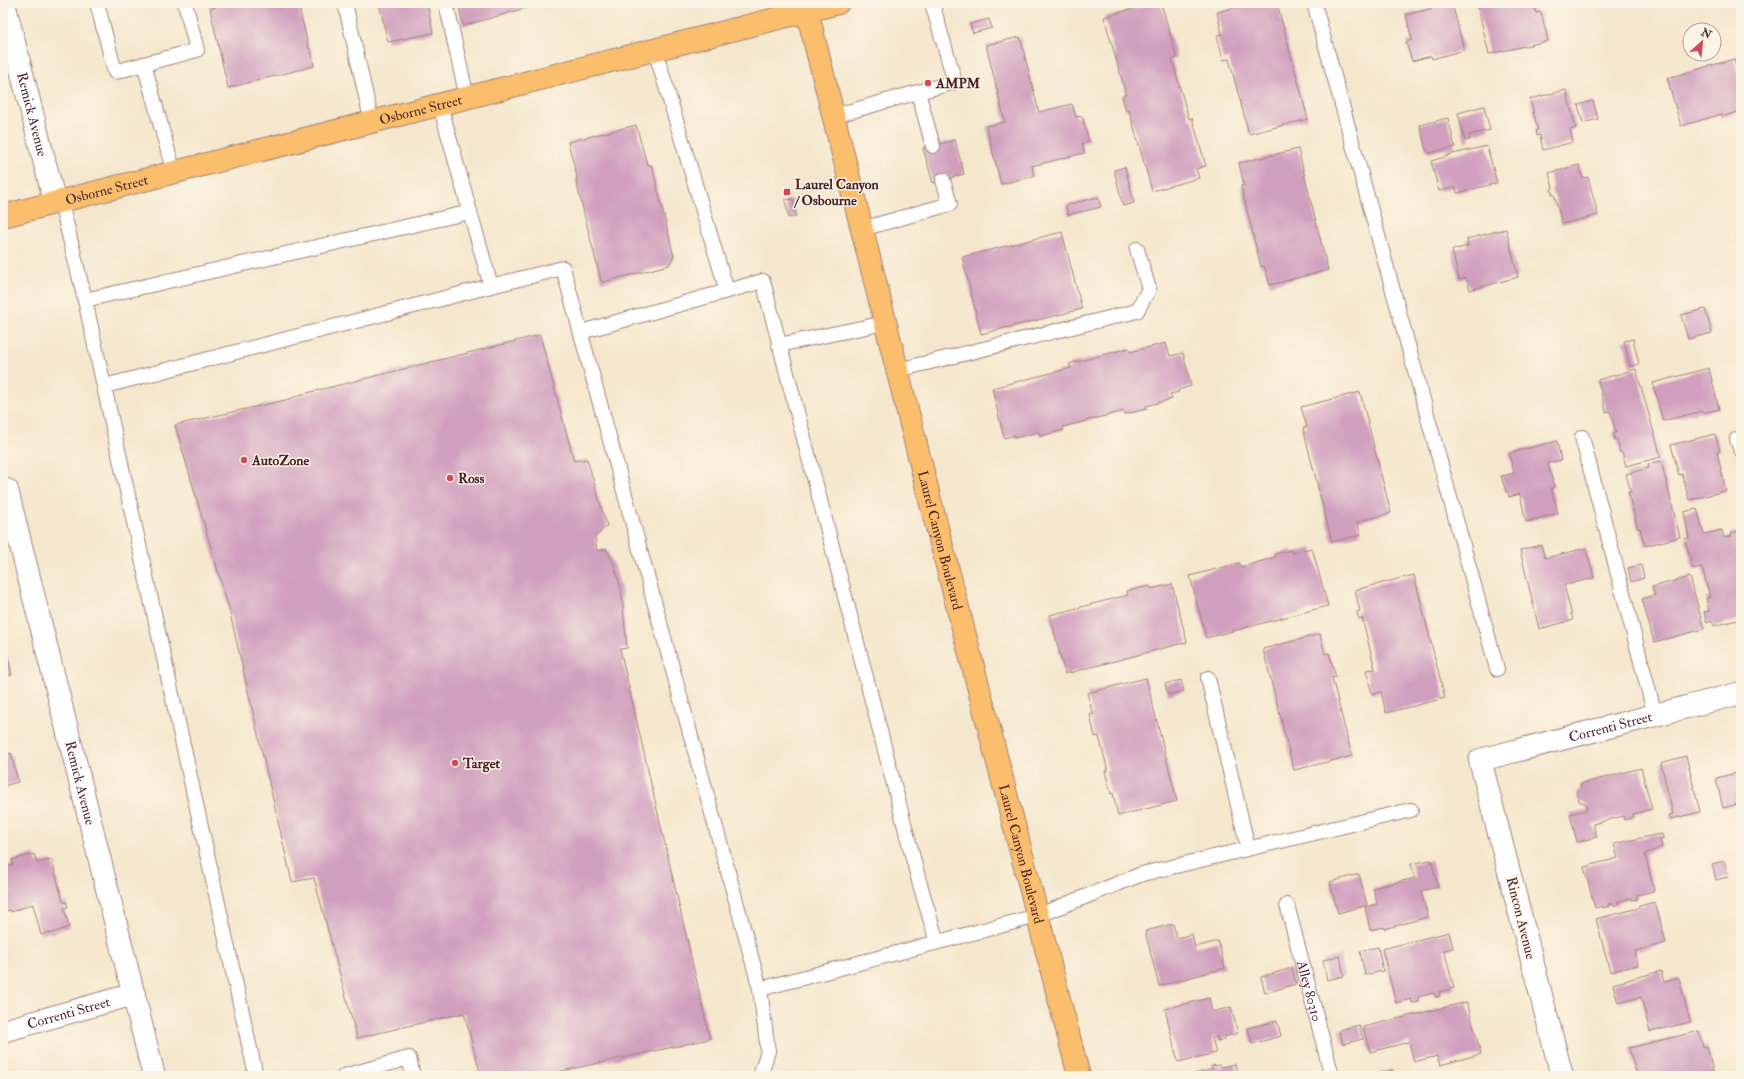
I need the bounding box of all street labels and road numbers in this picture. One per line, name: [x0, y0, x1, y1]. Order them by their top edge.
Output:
street label: Remick Avenue: [14, 71, 51, 158]
street label: Osborne Street: [377, 91, 464, 128]
street label: Osborne Street: [63, 171, 150, 208]
street label: Laurel Canyon Boulevard: [914, 469, 967, 612]
street label: Correnti Street: [1567, 708, 1654, 745]
street label: Remick Avenue: [62, 739, 99, 827]
street label: Laurel Canyon Boulevard: [995, 782, 1048, 925]
street label: Rincon Avenue: [1503, 875, 1539, 961]
street label: Alley 80310: [1293, 958, 1326, 1023]
street label: Correnti Street: [25, 993, 112, 1032]

